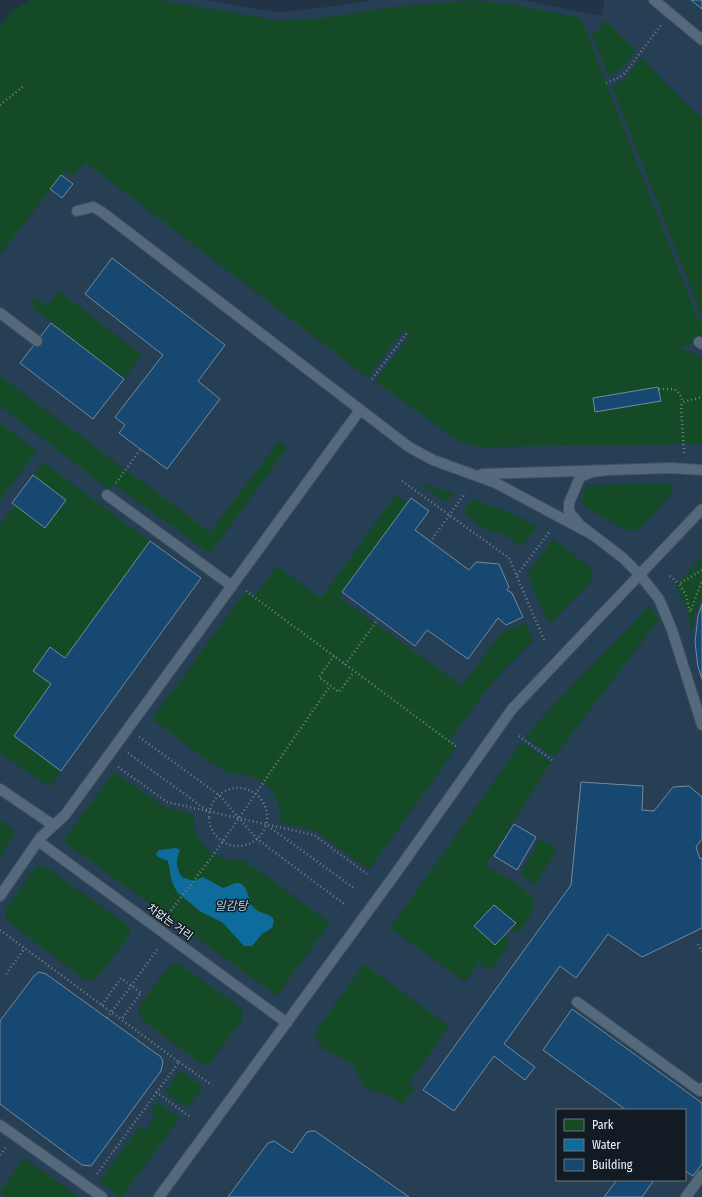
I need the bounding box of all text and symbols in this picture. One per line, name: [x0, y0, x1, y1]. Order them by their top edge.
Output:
water label: 일감탕: [214, 899, 250, 913]
street label: 차없는 거리: [145, 901, 195, 943]
legend: [556, 1109, 686, 1181]
text: Park: [592, 1118, 614, 1132]
text: Water: [592, 1138, 621, 1152]
text: Building: [592, 1158, 633, 1172]

